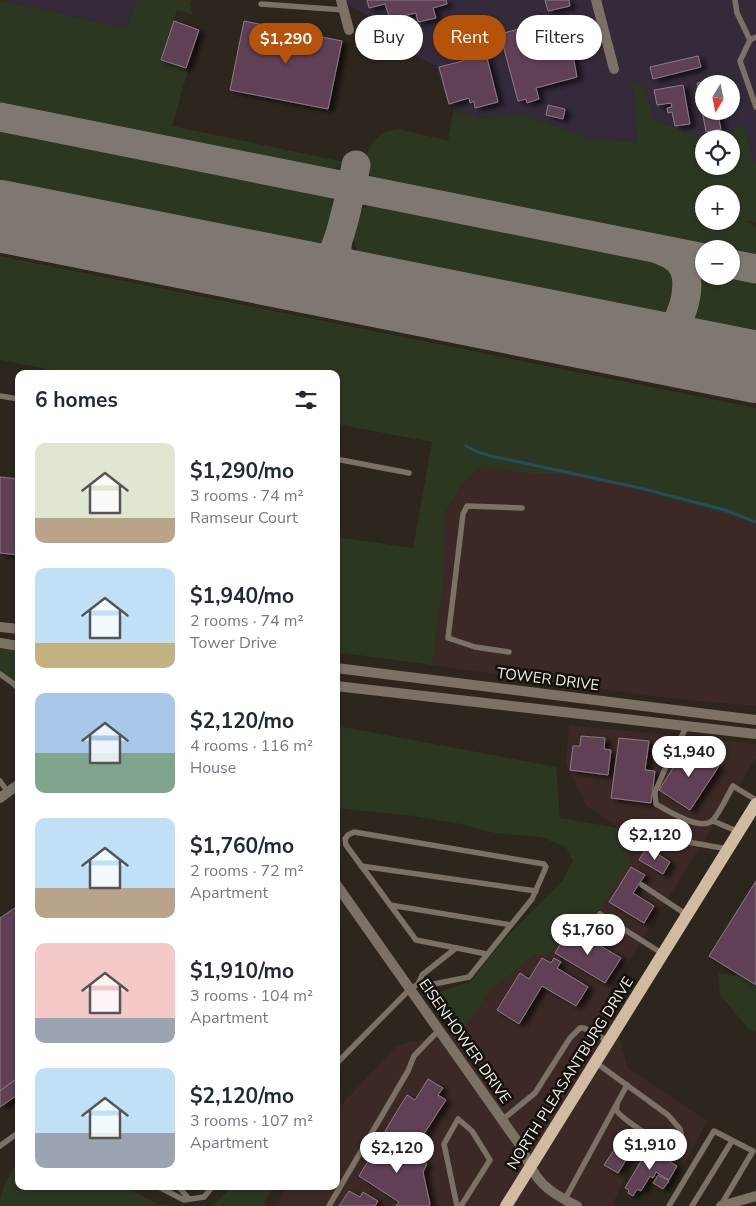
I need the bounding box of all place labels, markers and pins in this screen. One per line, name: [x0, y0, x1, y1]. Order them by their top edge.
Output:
pin: $1,290: [245, 22, 327, 65]
pin: $1,940: [648, 736, 730, 778]
pin: $2,120: [614, 818, 696, 861]
pin: $1,760: [547, 914, 629, 956]
pin: $1,910: [609, 1128, 691, 1171]
pin: $2,120: [356, 1132, 438, 1174]

